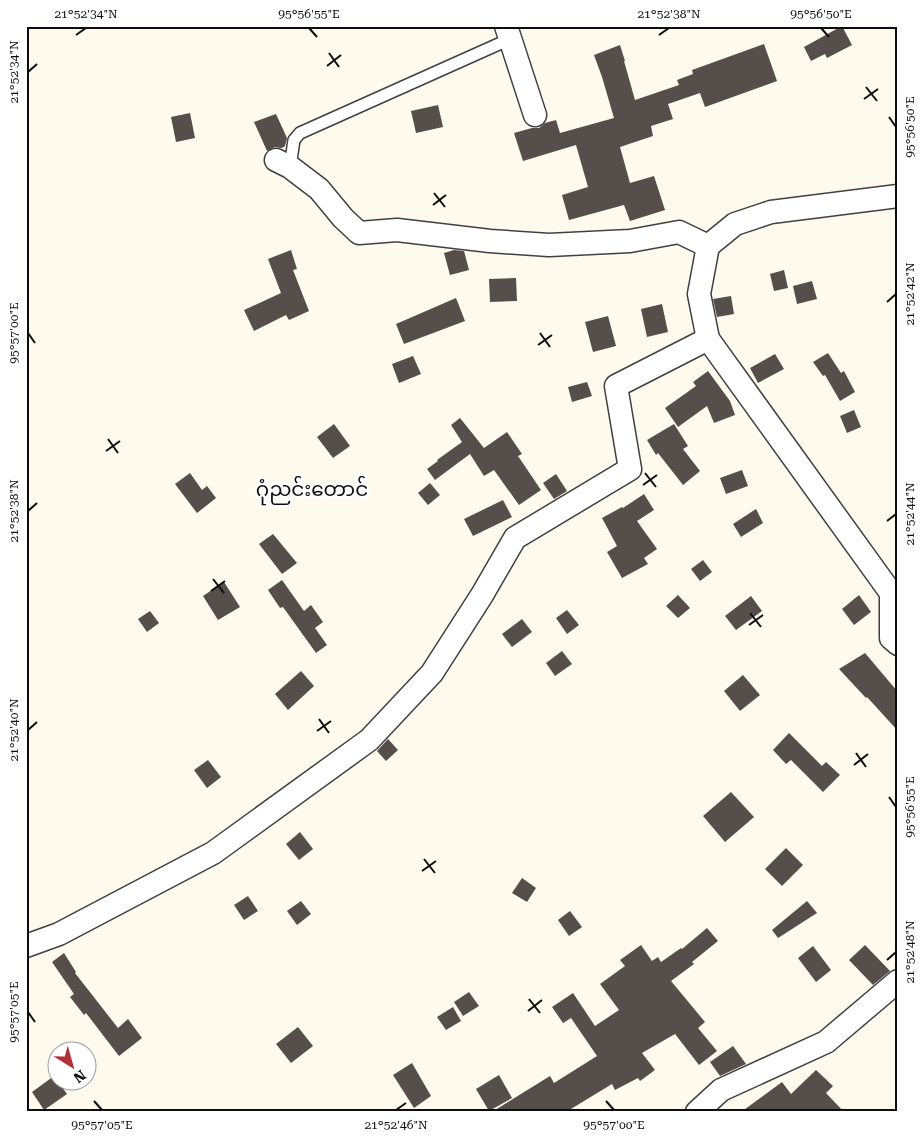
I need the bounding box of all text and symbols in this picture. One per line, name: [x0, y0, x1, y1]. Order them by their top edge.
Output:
text: 21°52'34"N: [54, 7, 118, 21]
text: 95°56'55"E: [278, 7, 340, 21]
text: 21°52'38"N: [637, 7, 701, 21]
text: 95°56'50"E: [790, 7, 852, 21]
text: 21°52'34"N: [7, 40, 21, 104]
text: 95°56'50"E: [903, 96, 917, 158]
text: 21°52'42"N: [903, 262, 917, 326]
text: 95°57'00"E: [7, 302, 21, 364]
district label: ဂုံညင်းတောင်: [256, 475, 368, 506]
text: 21°52'38"N: [7, 479, 21, 543]
text: 21°52'44"N: [903, 482, 917, 546]
text: 21°52'40"N: [7, 698, 21, 762]
text: 95°56'55"E: [903, 776, 917, 838]
text: 21°52'48"N: [903, 920, 917, 984]
text: 95°57'05"E: [7, 981, 21, 1043]
north arrow: [48, 1040, 98, 1090]
text: N: [71, 1067, 89, 1086]
text: 95°57'05"E: [71, 1118, 133, 1132]
text: 21°52'46"N: [364, 1118, 428, 1132]
text: 95°57'00"E: [583, 1118, 645, 1132]

